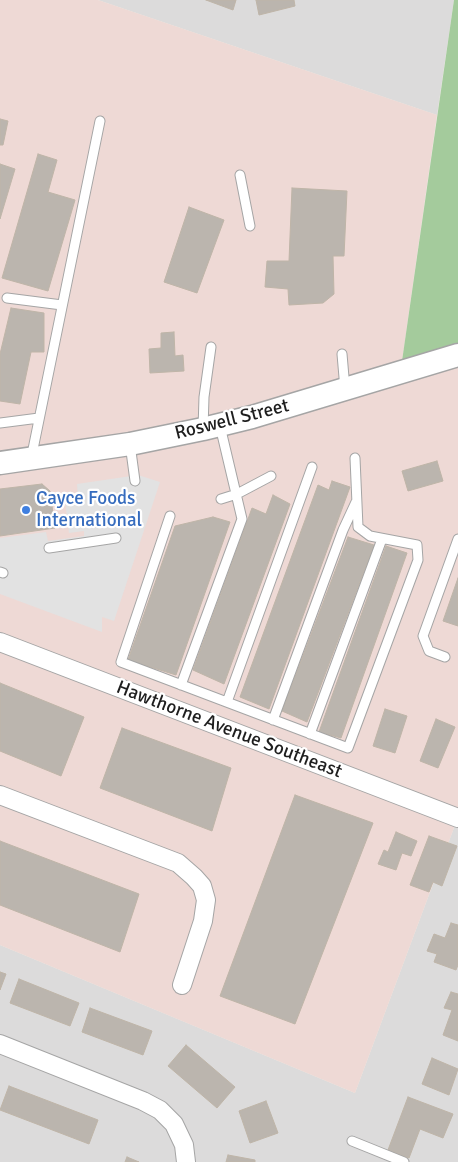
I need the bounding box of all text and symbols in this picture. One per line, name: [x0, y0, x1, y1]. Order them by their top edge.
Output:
street label: Roswell Street: [172, 395, 292, 445]
place label: Cayce Foods International: [36, 488, 142, 532]
marker: Cayce Foods International: [20, 504, 32, 516]
street label: Hawthorne Avenue Southeast: [113, 676, 345, 784]

